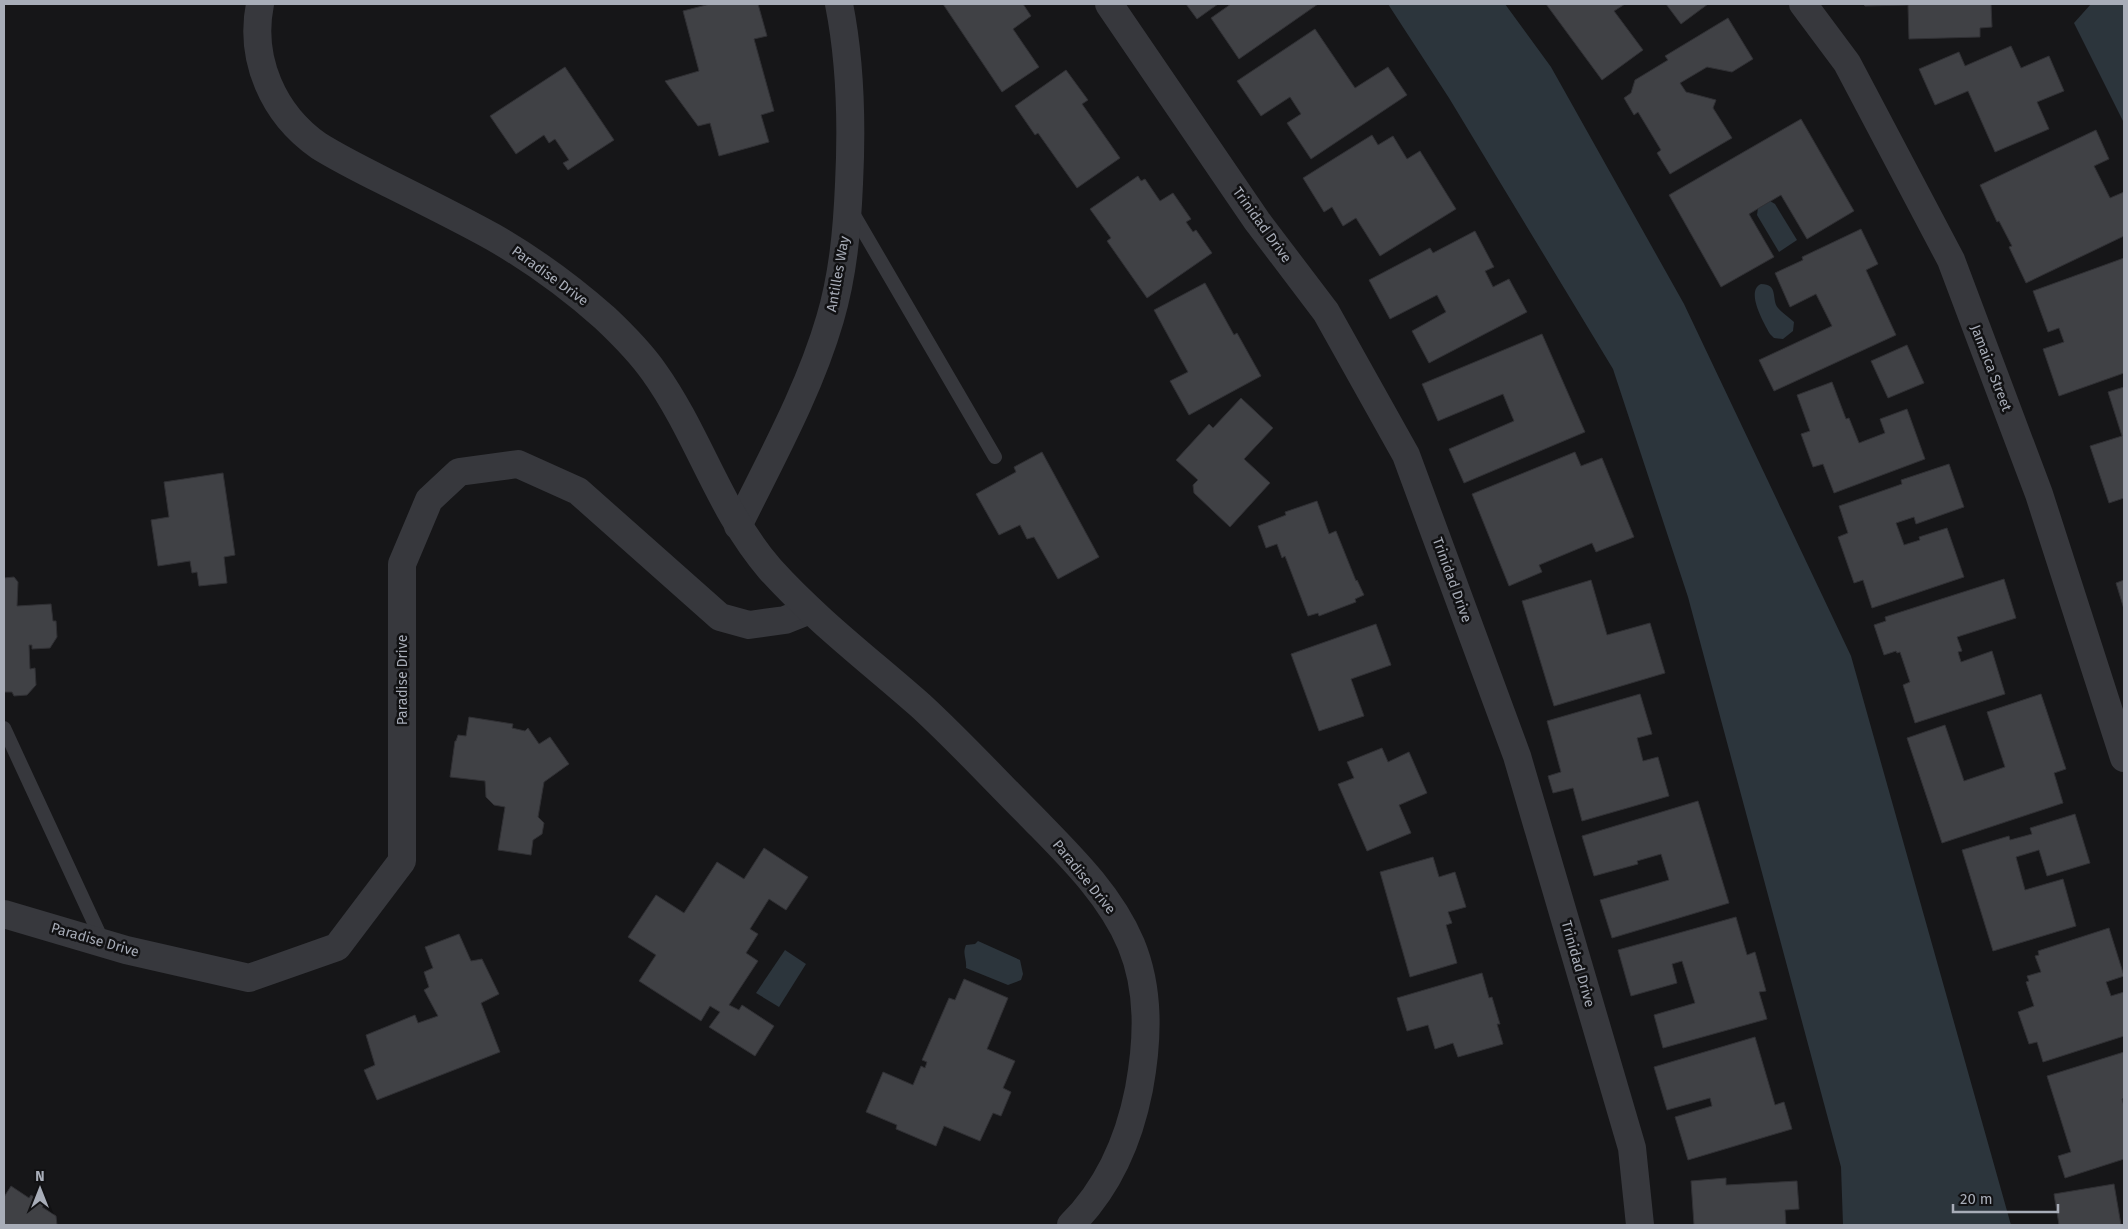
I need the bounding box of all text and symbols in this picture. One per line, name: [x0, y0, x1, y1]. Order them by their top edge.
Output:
street label: Trinidad Drive: [1229, 184, 1295, 266]
street label: Antilles Way: [823, 235, 853, 313]
street label: Paradise Drive: [508, 243, 592, 309]
street label: Jamaica Street: [1967, 322, 2016, 415]
street label: Trinidad Drive: [1429, 535, 1475, 625]
street label: Paradise Drive: [394, 635, 411, 725]
street label: Paradise Drive: [1049, 836, 1119, 918]
street label: Paradise Drive: [49, 919, 141, 961]
street label: Trinidad Drive: [1558, 919, 1598, 1009]
north arrow: [15, 1164, 65, 1214]
text: N: [35, 1168, 45, 1185]
scale bar: [1953, 1182, 2058, 1214]
text: 20 m: [1960, 1190, 1993, 1208]

